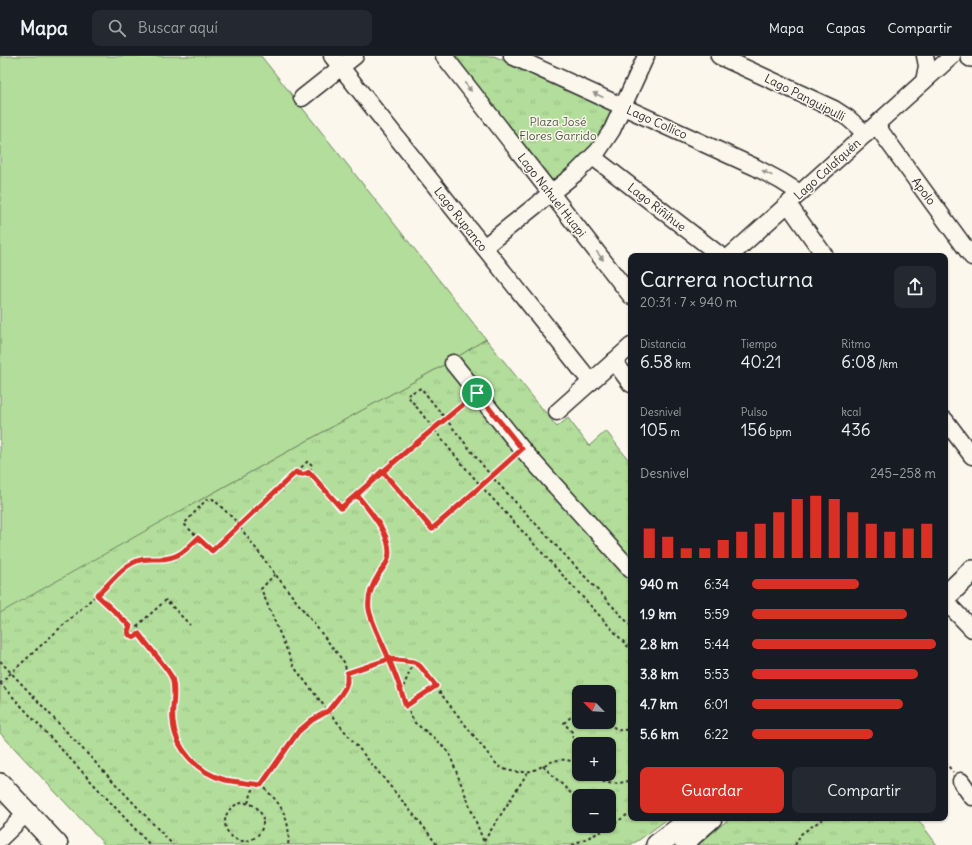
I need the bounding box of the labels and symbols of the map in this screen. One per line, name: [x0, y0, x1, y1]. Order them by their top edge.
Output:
street label: Lago Panguipulli: [762, 70, 848, 124]
one-way arrow: [464, 81, 472, 92]
one-way arrow: [592, 92, 603, 98]
street label: Lago Collico: [624, 102, 690, 142]
park label: Plaza José Flores Garrido: [519, 114, 597, 143]
street label: Lago Calafquén: [791, 135, 863, 203]
street label: Lago Nahuel Huapi: [515, 150, 589, 240]
one-way arrow: [761, 169, 773, 176]
street label: Apolo: [909, 174, 939, 208]
street label: Lago Riñihue: [625, 180, 689, 234]
street label: Lago Rupanco: [431, 184, 491, 254]
one-way arrow: [595, 250, 604, 261]
pin: [460, 376, 494, 410]
north arrow: [572, 685, 616, 729]

